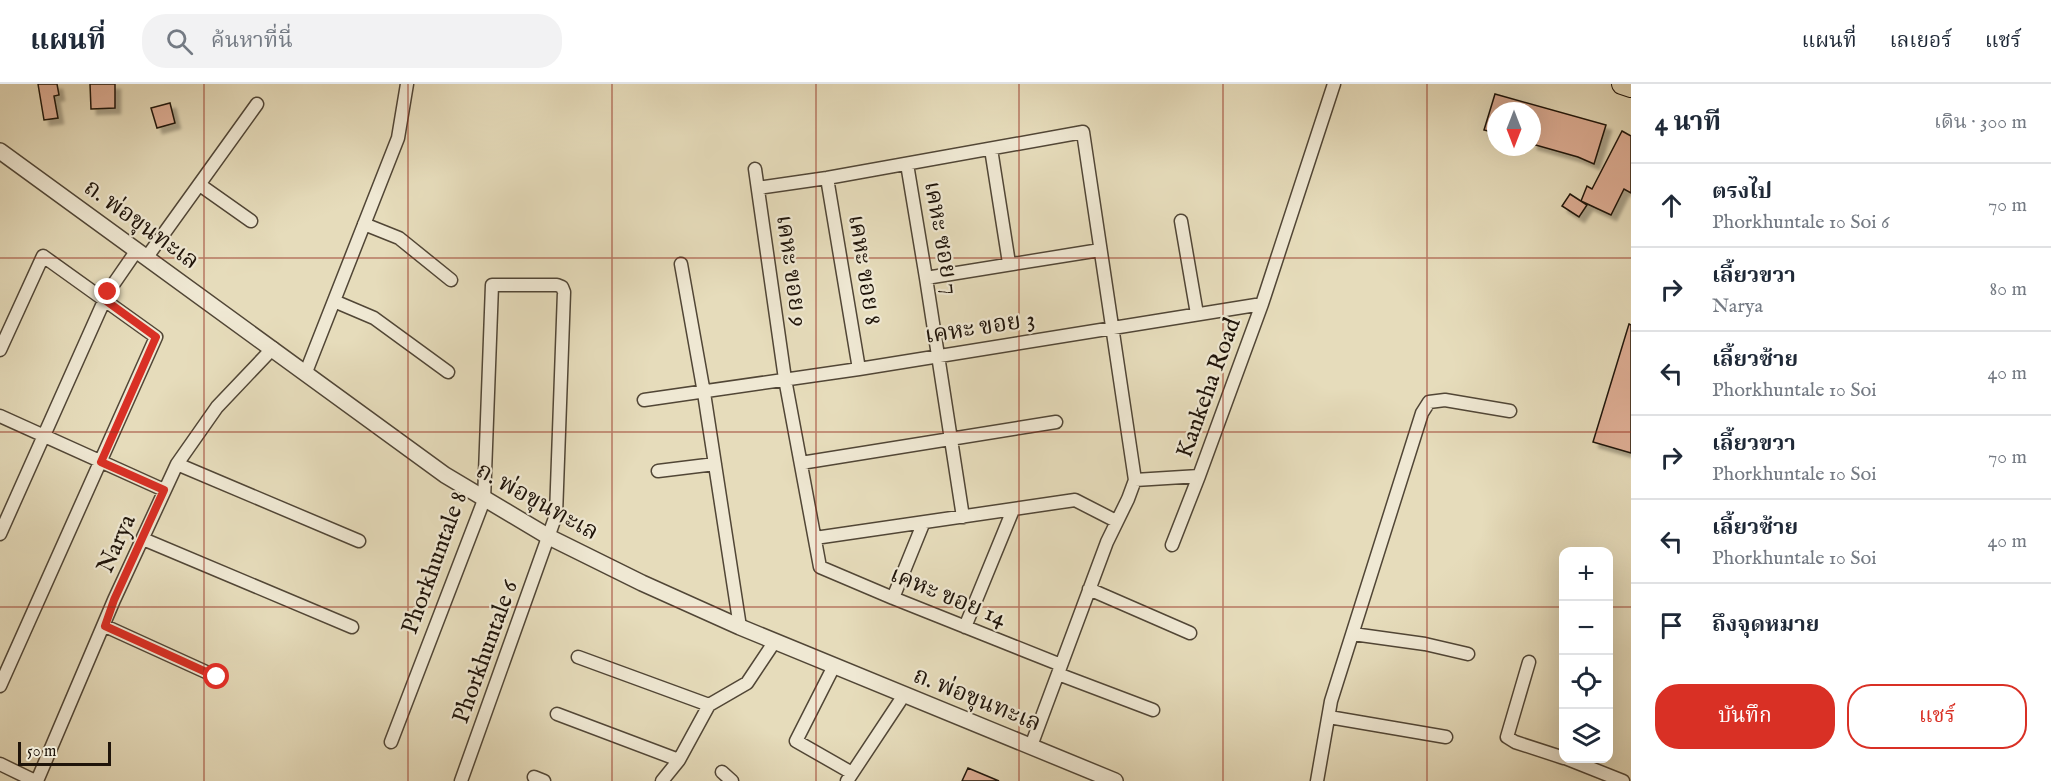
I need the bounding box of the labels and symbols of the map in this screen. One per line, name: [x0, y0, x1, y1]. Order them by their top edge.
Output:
north arrow: [1487, 102, 1541, 156]
street label: ถ. พ่อขุนทะเล: [77, 173, 205, 277]
street label: เคหะ ซอย 7: [916, 179, 966, 297]
street label: เคหะ ขอย 8: [840, 212, 888, 328]
street label: เคหะ ขอย 9: [768, 213, 814, 329]
route end: [94, 278, 120, 304]
street label: เคหะ ขอย 3: [923, 304, 1037, 352]
street label: Kankeha Road: [1169, 314, 1249, 462]
street label: ถ. พ่อขุนทะเล: [470, 456, 604, 548]
street label: Phorkhuntale 8: [395, 487, 475, 639]
street label: Narya: [90, 509, 144, 578]
street label: เคหะ ขอย 14: [885, 560, 1011, 634]
street label: Phorkhuntale 6: [446, 575, 527, 728]
street label: ถ. พ่อขุนทะเล: [908, 660, 1046, 740]
route start: [203, 663, 229, 689]
scale bar: [18, 739, 111, 766]

